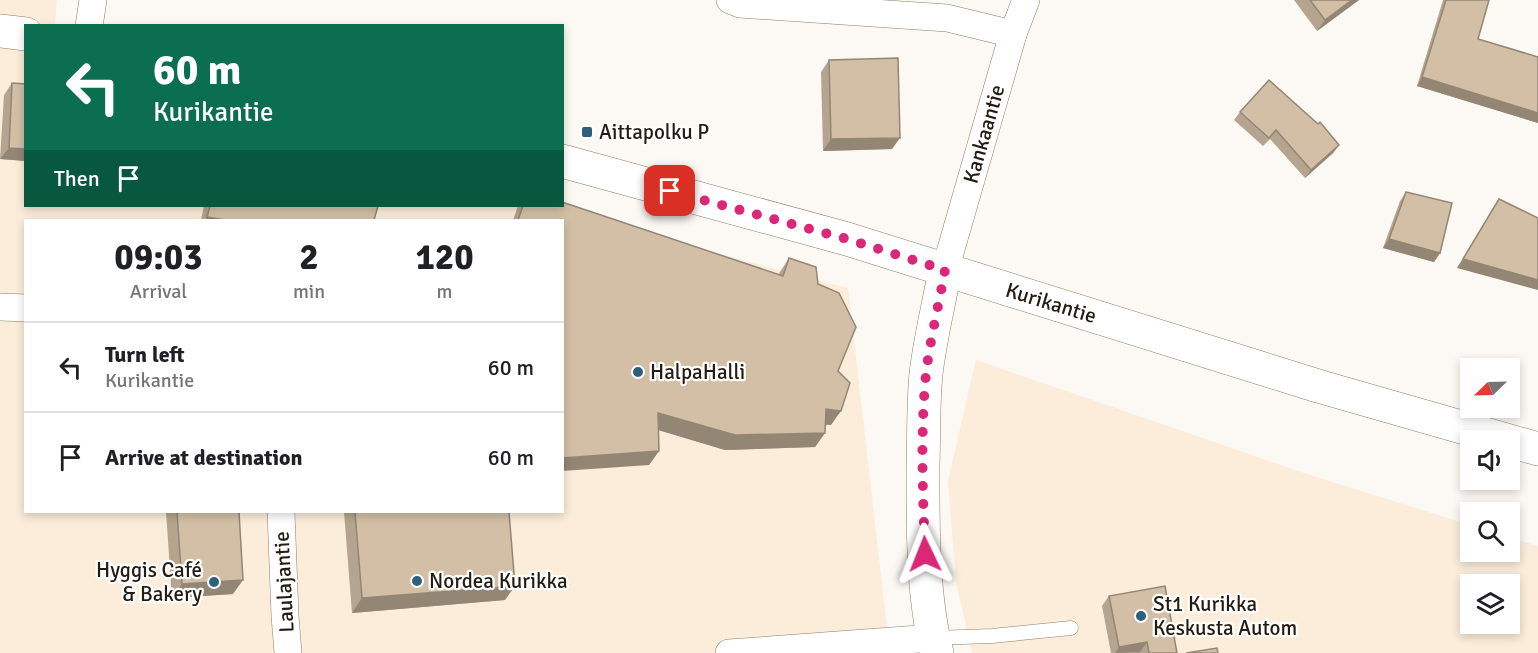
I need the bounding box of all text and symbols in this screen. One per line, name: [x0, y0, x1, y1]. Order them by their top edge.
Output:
text: 60 m: [153, 45, 242, 96]
icon: left: [54, 48, 132, 126]
street label: Kankaantie: [957, 82, 1011, 186]
text: Kurikantie: [153, 96, 274, 129]
place label: Aittapolku P: [599, 119, 709, 145]
marker: Aittapolku P: [580, 125, 594, 139]
icon: arrive: [112, 162, 145, 195]
text: Then: [54, 165, 100, 192]
pin: [644, 165, 695, 216]
icon: arrive: [653, 174, 686, 207]
text: 09:03: [114, 235, 203, 280]
text: 2: [299, 235, 319, 280]
text: 120: [415, 235, 474, 280]
street label: Kurikantie: [1002, 277, 1100, 329]
text: Arrival: [130, 279, 187, 304]
text: min: [293, 279, 325, 304]
text: m: [437, 279, 453, 304]
text: Turn left: [105, 341, 185, 368]
icon: left: [54, 351, 87, 384]
text: 60 m: [488, 354, 534, 381]
north arrow: [1460, 358, 1520, 418]
map controls: [1460, 358, 1520, 634]
place label: HalpaHalli: [650, 359, 745, 385]
marker: HalpaHalli: [631, 365, 645, 379]
text: Kurikantie: [105, 368, 194, 393]
button: sound: [1460, 430, 1520, 490]
icon: arrive: [54, 441, 87, 474]
text: Arrive at destination: [105, 444, 302, 471]
text: 60 m: [488, 444, 534, 471]
button: search: [1460, 502, 1520, 562]
position arrow: [893, 522, 957, 586]
street label: Laulajantie: [268, 531, 300, 633]
place label: Hyggis Café & Bakery: [96, 557, 202, 607]
place label: Nordea Kurikka: [429, 568, 568, 594]
marker: Nordea Kurikka: [410, 574, 424, 588]
button: layers: [1460, 574, 1520, 634]
marker: Hyggis Café & Bakery: [207, 575, 221, 589]
place label: St1 Kurikka Keskusta Autom: [1153, 591, 1297, 641]
marker: St1 Kurikka Keskusta Autom: [1134, 609, 1148, 623]

